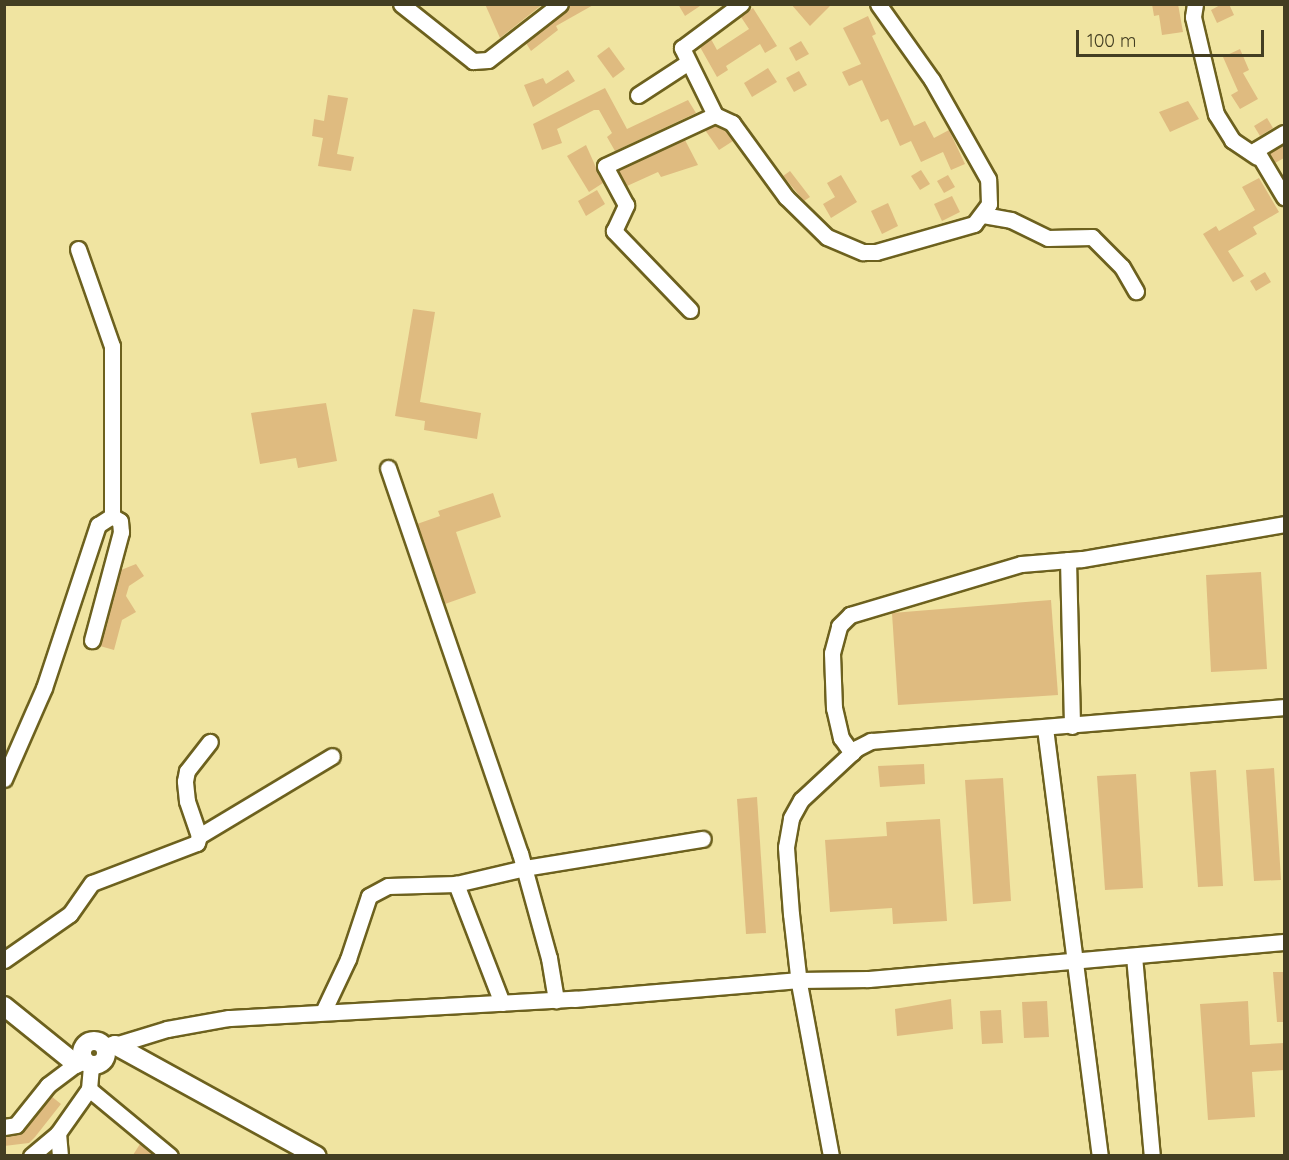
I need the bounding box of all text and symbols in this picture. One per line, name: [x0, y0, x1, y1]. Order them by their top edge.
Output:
scale bar: [1079, 18, 1266, 56]
text: 100 m: [1087, 29, 1136, 52]

